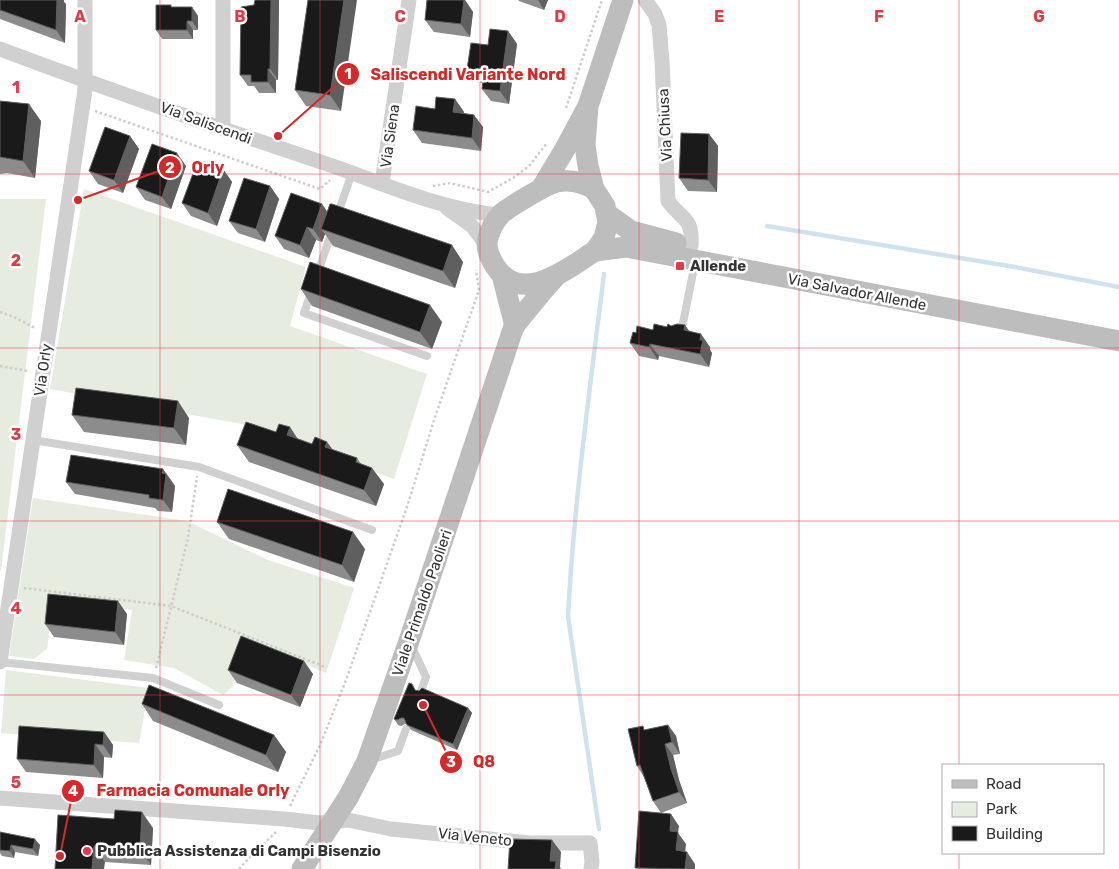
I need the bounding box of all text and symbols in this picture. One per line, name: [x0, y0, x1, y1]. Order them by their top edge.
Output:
text: A: [74, 7, 86, 26]
text: B: [234, 7, 246, 26]
text: C: [394, 7, 406, 26]
text: D: [554, 7, 566, 26]
text: E: [714, 7, 724, 26]
text: F: [874, 7, 884, 26]
text: G: [1033, 7, 1045, 26]
callout: Saliscendi Variante Nord: [335, 59, 576, 90]
text: 1: [344, 65, 352, 83]
text: Saliscendi Variante Nord: [371, 65, 565, 84]
text: 1: [12, 78, 20, 97]
street label: Via Chiusa: [654, 88, 676, 162]
street label: Via Saliscendi: [158, 98, 254, 148]
street label: Via Siena: [377, 103, 403, 169]
callout: Orly: [157, 152, 235, 183]
text: Orly: [192, 158, 225, 177]
text: 2: [165, 159, 175, 177]
text: 2: [11, 251, 21, 270]
place label: Allende: [690, 257, 746, 275]
marker: Allende: [674, 260, 686, 272]
street label: Via Salvador Allende: [786, 270, 928, 314]
street label: Via Orly: [30, 342, 56, 398]
text: 3: [11, 425, 21, 444]
street label: Viale Primaldo Paolieri: [388, 527, 456, 679]
text: 4: [11, 599, 22, 618]
callout: Q8: [438, 746, 505, 777]
text: Q8: [473, 752, 495, 771]
text: 3: [446, 753, 456, 771]
legend: [942, 764, 1104, 854]
text: 5: [11, 773, 21, 792]
callout: Farmacia Comunale Orly: [61, 775, 299, 806]
text: Road: [986, 775, 1022, 793]
text: Farmacia Comunale Orly: [96, 781, 290, 800]
text: 4: [68, 782, 78, 800]
text: Park: [986, 800, 1017, 818]
street label: Via Veneto: [437, 824, 513, 850]
text: Building: [986, 825, 1043, 843]
place label: Pubblica Assistenza di Campi Bisenzio: [97, 842, 381, 860]
marker: Pubblica Assistenza di Campi Bisenzio: [81, 845, 93, 857]

